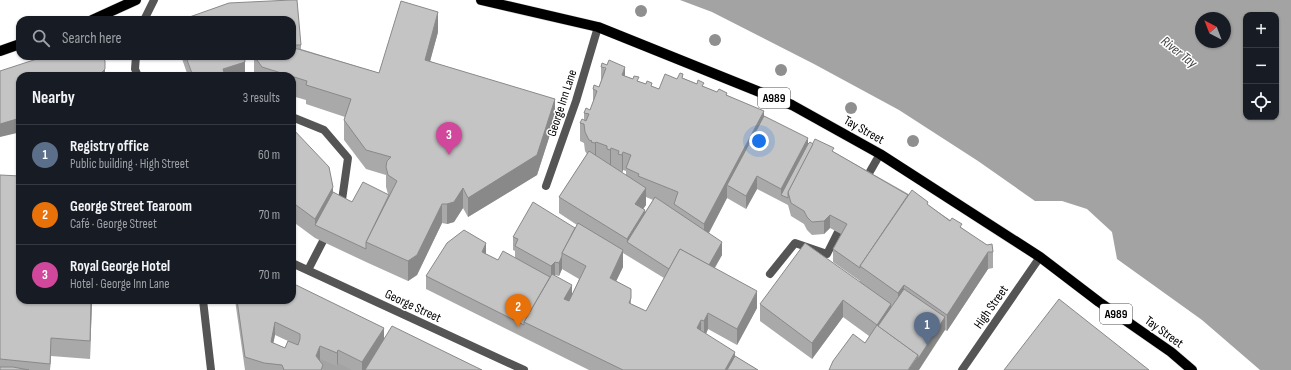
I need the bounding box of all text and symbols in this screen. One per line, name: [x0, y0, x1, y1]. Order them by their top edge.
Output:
north arrow: [1195, 12, 1231, 48]
map controls: [1243, 12, 1279, 120]
button: +: [1243, 12, 1279, 48]
search box: [16, 16, 296, 60]
icon: search: [30, 27, 52, 49]
text: Search here: [62, 29, 122, 48]
water label: River Tay: [1158, 33, 1201, 72]
button: −: [1243, 48, 1279, 84]
street label: George Inn Lane: [544, 68, 580, 138]
button: locate: [1243, 84, 1279, 120]
text: Nearby: [32, 88, 75, 108]
road number: A989: [758, 88, 790, 108]
text: 3 results: [243, 90, 280, 106]
street label: Tay Street: [841, 112, 887, 148]
pin: 3: [436, 122, 462, 155]
your location: [749, 131, 769, 151]
text: Registry office: [70, 137, 149, 156]
text: 1: [42, 147, 48, 163]
text: 60 m: [258, 147, 280, 163]
text: Public building · High Street: [70, 156, 189, 172]
text: George Street Tearoom: [70, 197, 192, 216]
text: 2: [42, 207, 48, 223]
text: 70 m: [259, 207, 280, 223]
text: Café · George Street: [70, 216, 157, 232]
text: Royal George Hotel: [70, 257, 170, 276]
text: 3: [42, 267, 48, 283]
text: 70 m: [259, 267, 280, 283]
text: Hotel · George Inn Lane: [70, 276, 170, 292]
street label: High Street: [970, 282, 1012, 332]
street label: George Street: [382, 286, 444, 326]
pin: 2: [505, 294, 531, 327]
road number: A989: [1100, 304, 1132, 324]
pin: 1: [914, 312, 940, 345]
street label: Tay Street: [1142, 313, 1186, 351]

